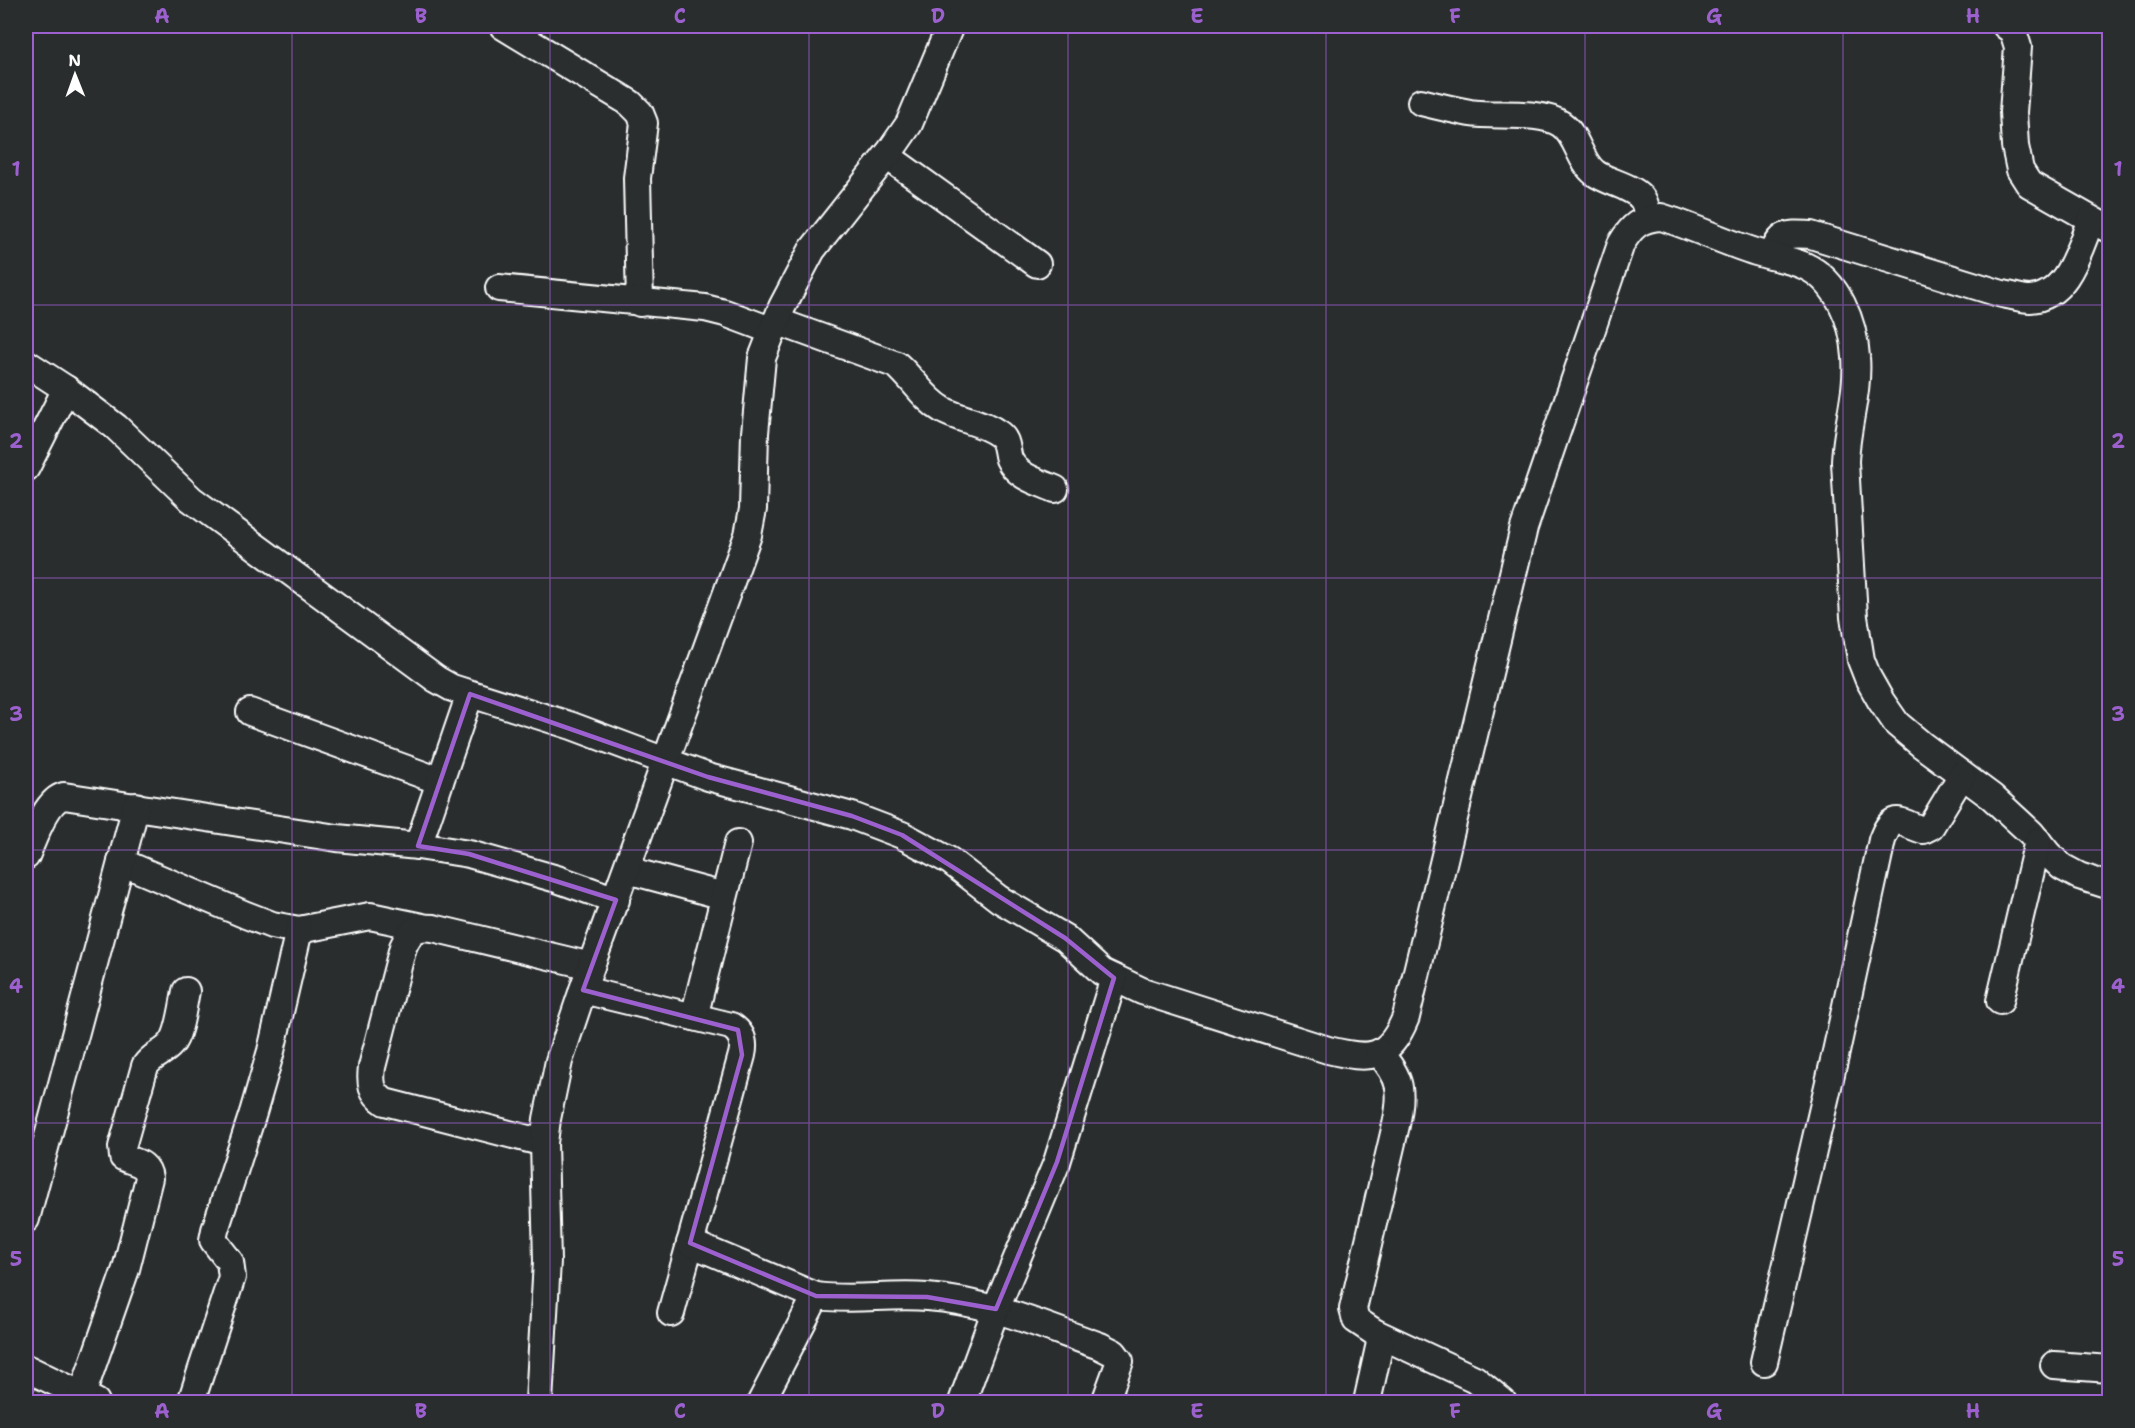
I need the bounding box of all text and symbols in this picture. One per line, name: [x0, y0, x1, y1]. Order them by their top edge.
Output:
text: A: [154, 3, 170, 29]
text: B: [415, 3, 427, 29]
text: C: [674, 3, 686, 29]
text: D: [931, 3, 945, 29]
text: E: [1190, 3, 1204, 29]
text: F: [1449, 3, 1461, 29]
text: G: [1706, 3, 1722, 29]
text: H: [1966, 3, 1980, 29]
north arrow: [45, 45, 105, 105]
text: N: [68, 50, 81, 71]
text: 1: [11, 156, 21, 182]
text: 1: [2113, 156, 2123, 182]
text: 2: [9, 428, 23, 454]
text: 2: [2111, 428, 2125, 454]
text: 3: [9, 701, 23, 727]
text: 3: [2111, 701, 2125, 727]
text: 4: [9, 973, 23, 999]
text: 4: [2111, 973, 2125, 999]
text: 5: [10, 1246, 22, 1272]
text: 5: [2112, 1246, 2124, 1272]
text: A: [154, 1398, 170, 1424]
text: B: [415, 1398, 427, 1424]
text: C: [674, 1398, 686, 1424]
text: D: [931, 1398, 945, 1424]
text: E: [1190, 1398, 1204, 1424]
text: F: [1449, 1398, 1461, 1424]
text: G: [1706, 1398, 1722, 1424]
text: H: [1966, 1398, 1980, 1424]

